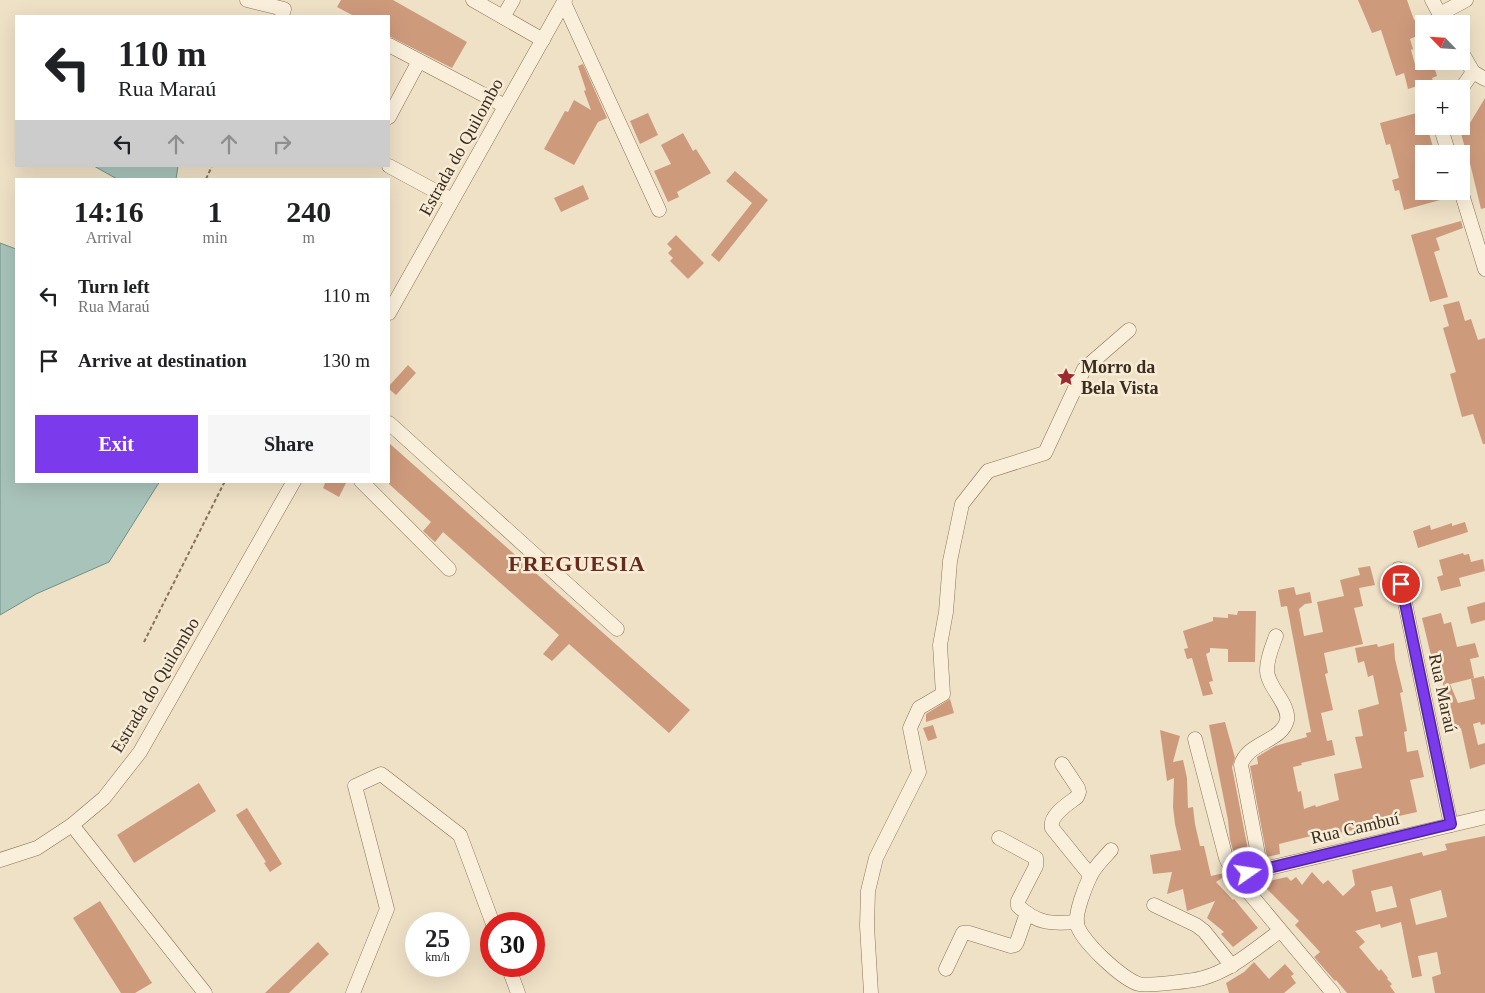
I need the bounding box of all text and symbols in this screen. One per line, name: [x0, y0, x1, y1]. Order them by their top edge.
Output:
north arrow: [1415, 15, 1470, 70]
map controls: [1415, 15, 1470, 200]
icon: left: [35, 35, 100, 100]
text: 110 m: [118, 35, 206, 74]
street label: Estrada do Quilombo: [415, 75, 507, 219]
text: Rua Maraú: [118, 76, 216, 101]
button: +: [1415, 80, 1470, 135]
icon: left: [109, 130, 137, 158]
icon: ahead: [162, 130, 190, 158]
icon: ahead: [215, 130, 243, 158]
icon: right: [268, 130, 296, 158]
button: −: [1415, 145, 1470, 200]
text: 14:16: [74, 195, 144, 228]
text: 1: [207, 195, 222, 228]
text: 240: [286, 195, 331, 228]
text: Arrival: [86, 229, 132, 246]
text: min: [203, 229, 227, 246]
text: m: [302, 229, 315, 246]
text: Turn left: [78, 276, 150, 297]
icon: left: [35, 282, 63, 310]
text: 110 m: [323, 285, 370, 306]
text: Rua Maraú: [78, 298, 150, 315]
icon: arrive: [35, 347, 63, 375]
text: Arrive at destination: [78, 350, 247, 371]
text: 130 m: [322, 350, 370, 371]
place label: Morro da Bela Vista: [1081, 357, 1159, 398]
place icon: Morro da Bela Vista: [1055, 366, 1077, 388]
button: Exit: [35, 415, 198, 473]
button: Share: [208, 415, 370, 473]
district label: FREGUESIA: [508, 551, 646, 576]
pin: [1380, 563, 1422, 605]
icon: arrive: [1387, 570, 1415, 598]
street label: Estrada do Quilombo: [107, 614, 203, 756]
street label: Rua Maraú: [1425, 652, 1461, 734]
street label: Rua Cambuí: [1309, 808, 1401, 848]
position arrow: [1221, 846, 1273, 898]
speed limit sign: 30: [480, 912, 545, 977]
text: 25: [425, 925, 450, 952]
text: km/h: [425, 950, 450, 964]

